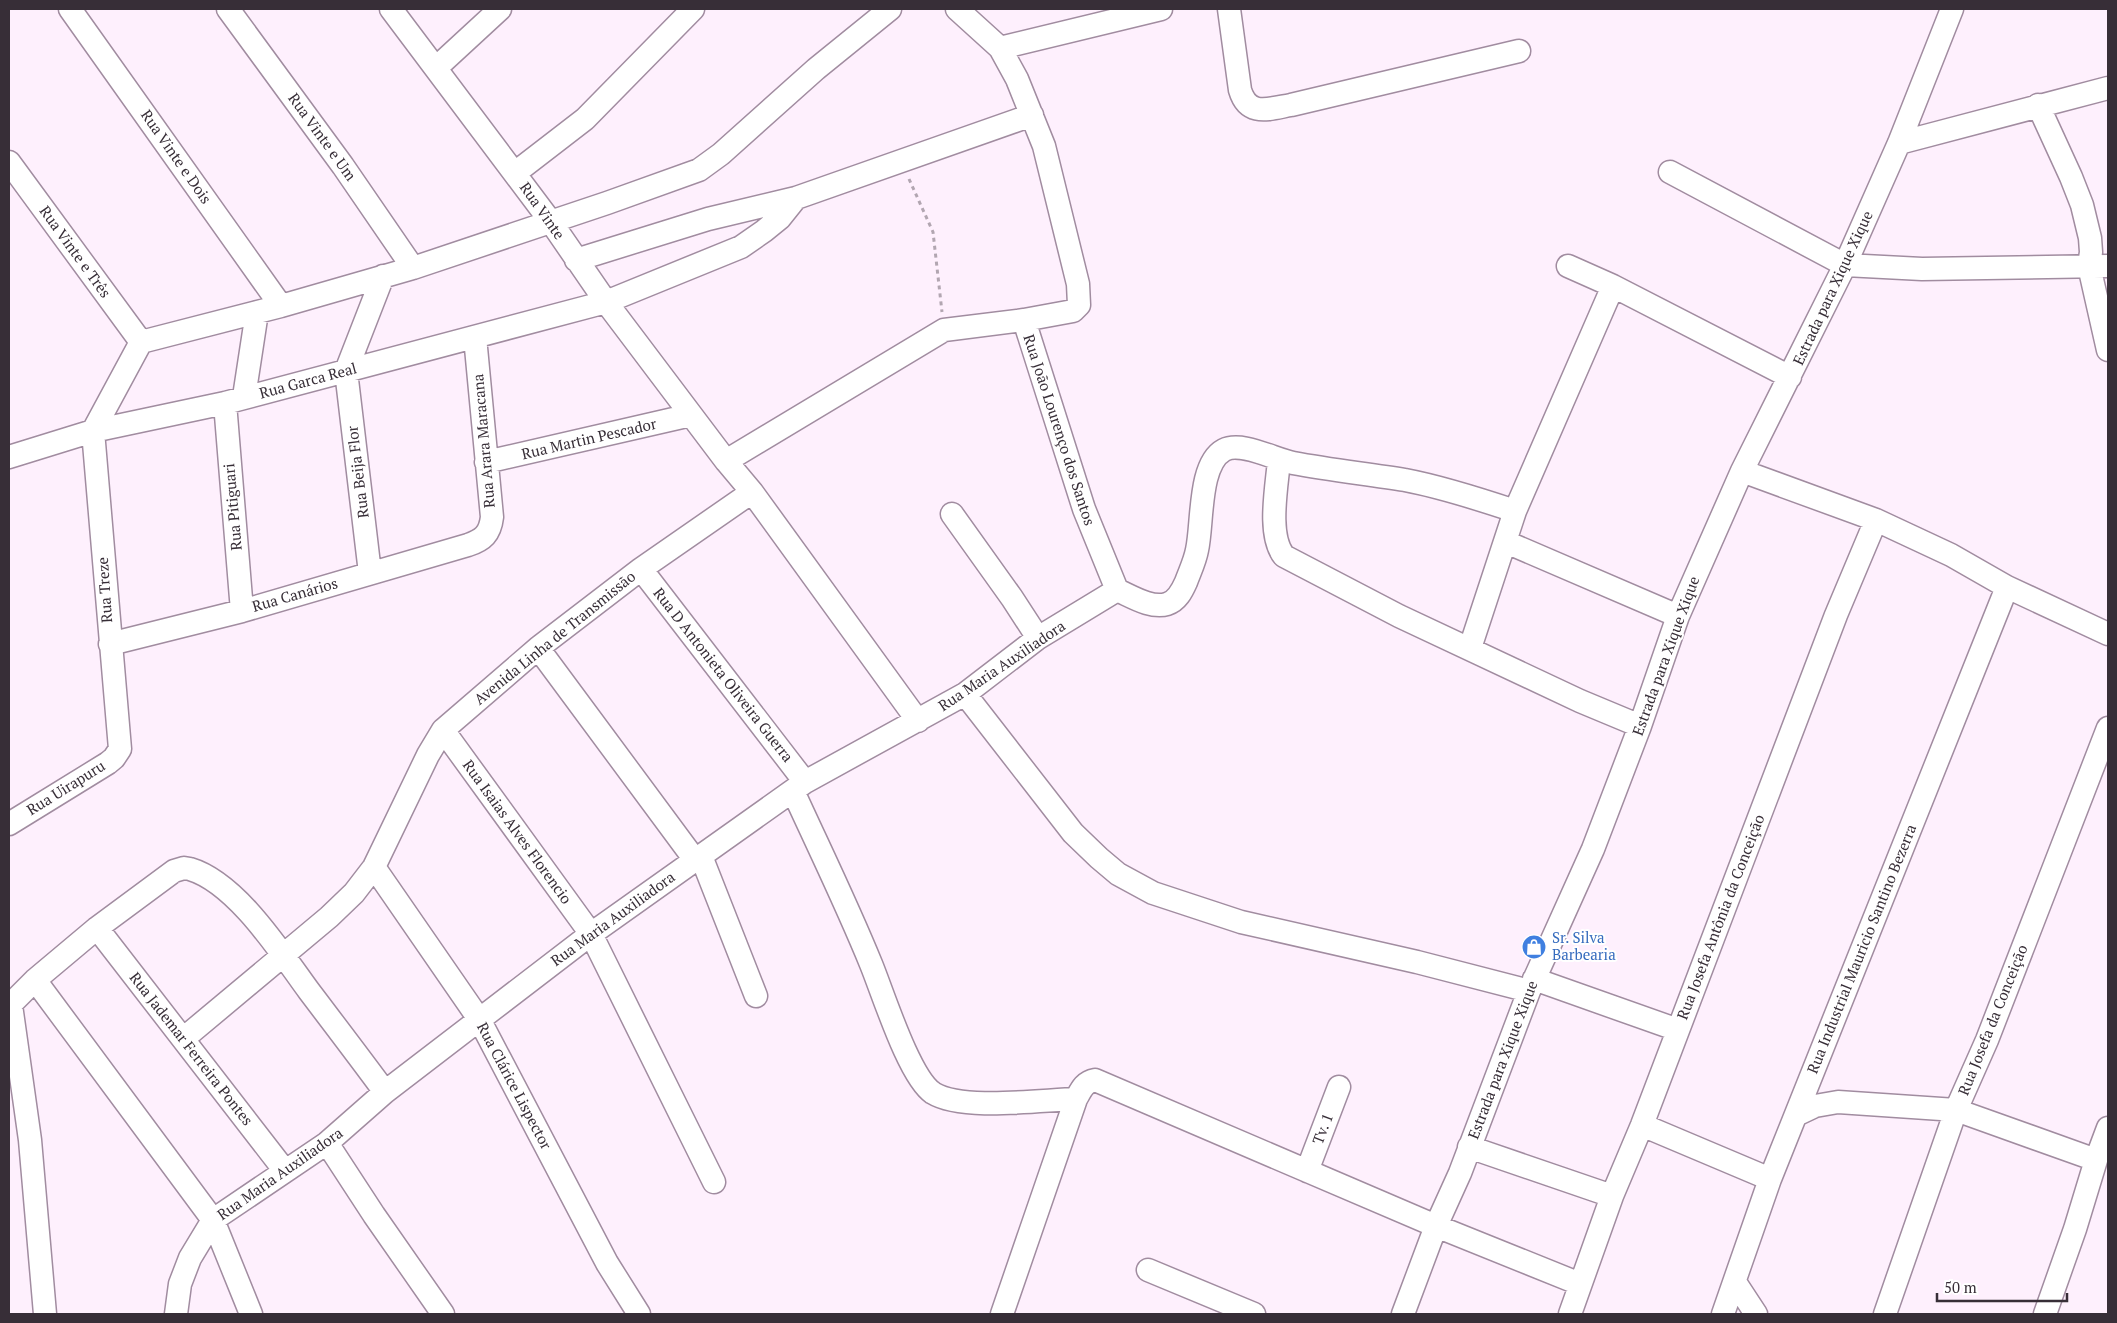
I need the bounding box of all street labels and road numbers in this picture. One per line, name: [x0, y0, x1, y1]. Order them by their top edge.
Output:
street label: Rua Vinte e Um: [284, 89, 361, 184]
street label: Rua Vinte e Dois: [137, 105, 217, 207]
street label: Rua Vinte: [516, 178, 570, 243]
street label: Rua Vinte e Três: [36, 201, 116, 301]
street label: Estrada para Xique Xique: [1787, 207, 1877, 368]
street label: Rua João Lourenço dos Santos: [1020, 332, 1100, 528]
street label: Rua Garca Real: [257, 357, 359, 403]
street label: Rua Arara Maracana: [467, 373, 499, 509]
street label: Rua Martin Pescador: [519, 413, 658, 463]
street label: Rua Beija Flor: [341, 425, 373, 519]
street label: Rua Pitiguari: [218, 463, 246, 551]
street label: Rua Treze: [92, 556, 116, 624]
street label: Avenida Linha de Transmissão: [470, 566, 639, 709]
street label: Rua Canários: [250, 572, 340, 616]
street label: Estrada para Xique Xique: [1627, 573, 1703, 738]
street label: Rua D Antonieta Oliveira Guerra: [649, 583, 798, 766]
street label: Rua Maria Auxiliadora: [934, 615, 1069, 715]
street label: Rua Uirapuru: [23, 755, 109, 819]
street label: Rua Isaias Alves Florencio: [459, 755, 577, 907]
street label: Rua Josefa Antônia da Conceição: [1672, 811, 1769, 1022]
street label: Rua Industrial Mauricio Santino Bezerra: [1802, 821, 1921, 1076]
street label: Rua Maria Auxiliadora: [546, 866, 679, 970]
street label: Rua Josefa da Conceição: [1953, 941, 2031, 1098]
street label: Rua Jademar Ferreira Pontes: [126, 968, 258, 1129]
street label: Estrada para Xique Xique: [1463, 978, 1542, 1142]
street label: Rua Clárice Lispector: [473, 1018, 557, 1153]
street label: Tv. 1: [1307, 1110, 1337, 1147]
street label: Rua Maria Auxiliadora: [213, 1122, 346, 1224]

